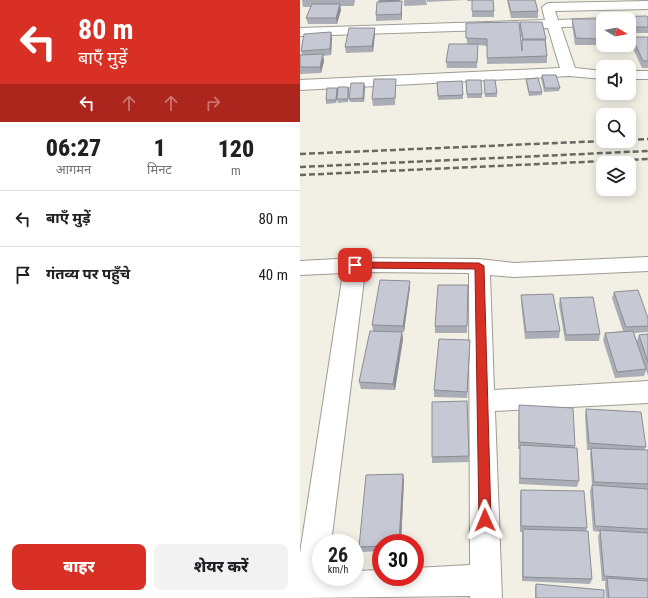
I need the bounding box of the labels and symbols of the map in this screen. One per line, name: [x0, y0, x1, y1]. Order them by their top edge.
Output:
north arrow: [596, 12, 636, 52]
pin: [338, 248, 372, 282]
position arrow: [464, 499, 506, 541]
speed limit sign: 30: [372, 534, 424, 586]

